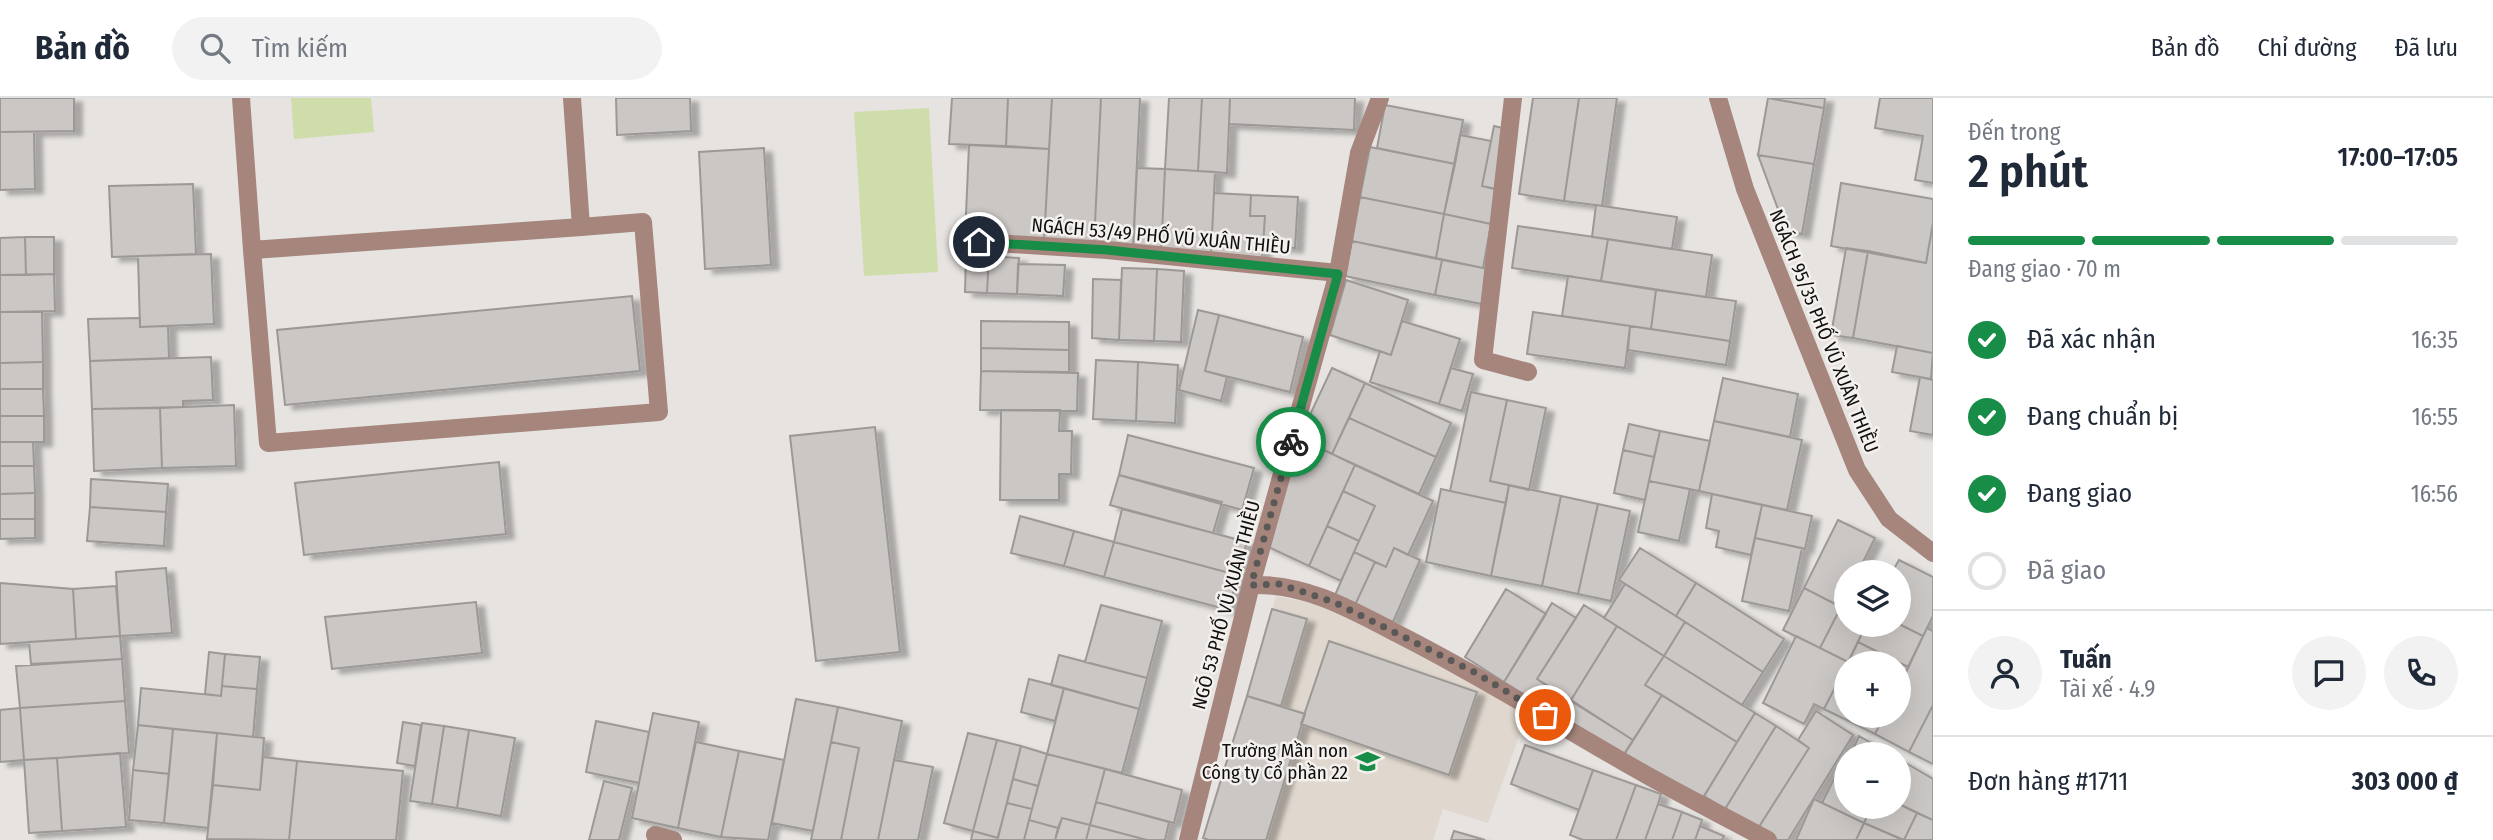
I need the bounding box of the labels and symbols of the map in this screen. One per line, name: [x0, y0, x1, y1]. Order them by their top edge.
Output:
street label: NGÁCH 95/35 PHỐ VŨ XUÂN THIỀU: [1765, 205, 1885, 456]
street label: NGÁCH 53/49 PHỐ VŨ XUÂN THIỀU: [1031, 211, 1292, 259]
pin: [949, 212, 1009, 272]
courier: [1256, 407, 1326, 477]
street label: NGÕ 53 PHỐ VŨ XUÂN THIỀU: [1185, 498, 1265, 712]
pin: [1515, 685, 1575, 745]
place label: Trường Mần non Công ty Cổ phần 22: [1202, 739, 1348, 784]
school or university icon: Trường Mần non Công ty Cổ phần 22: [1354, 747, 1382, 775]

